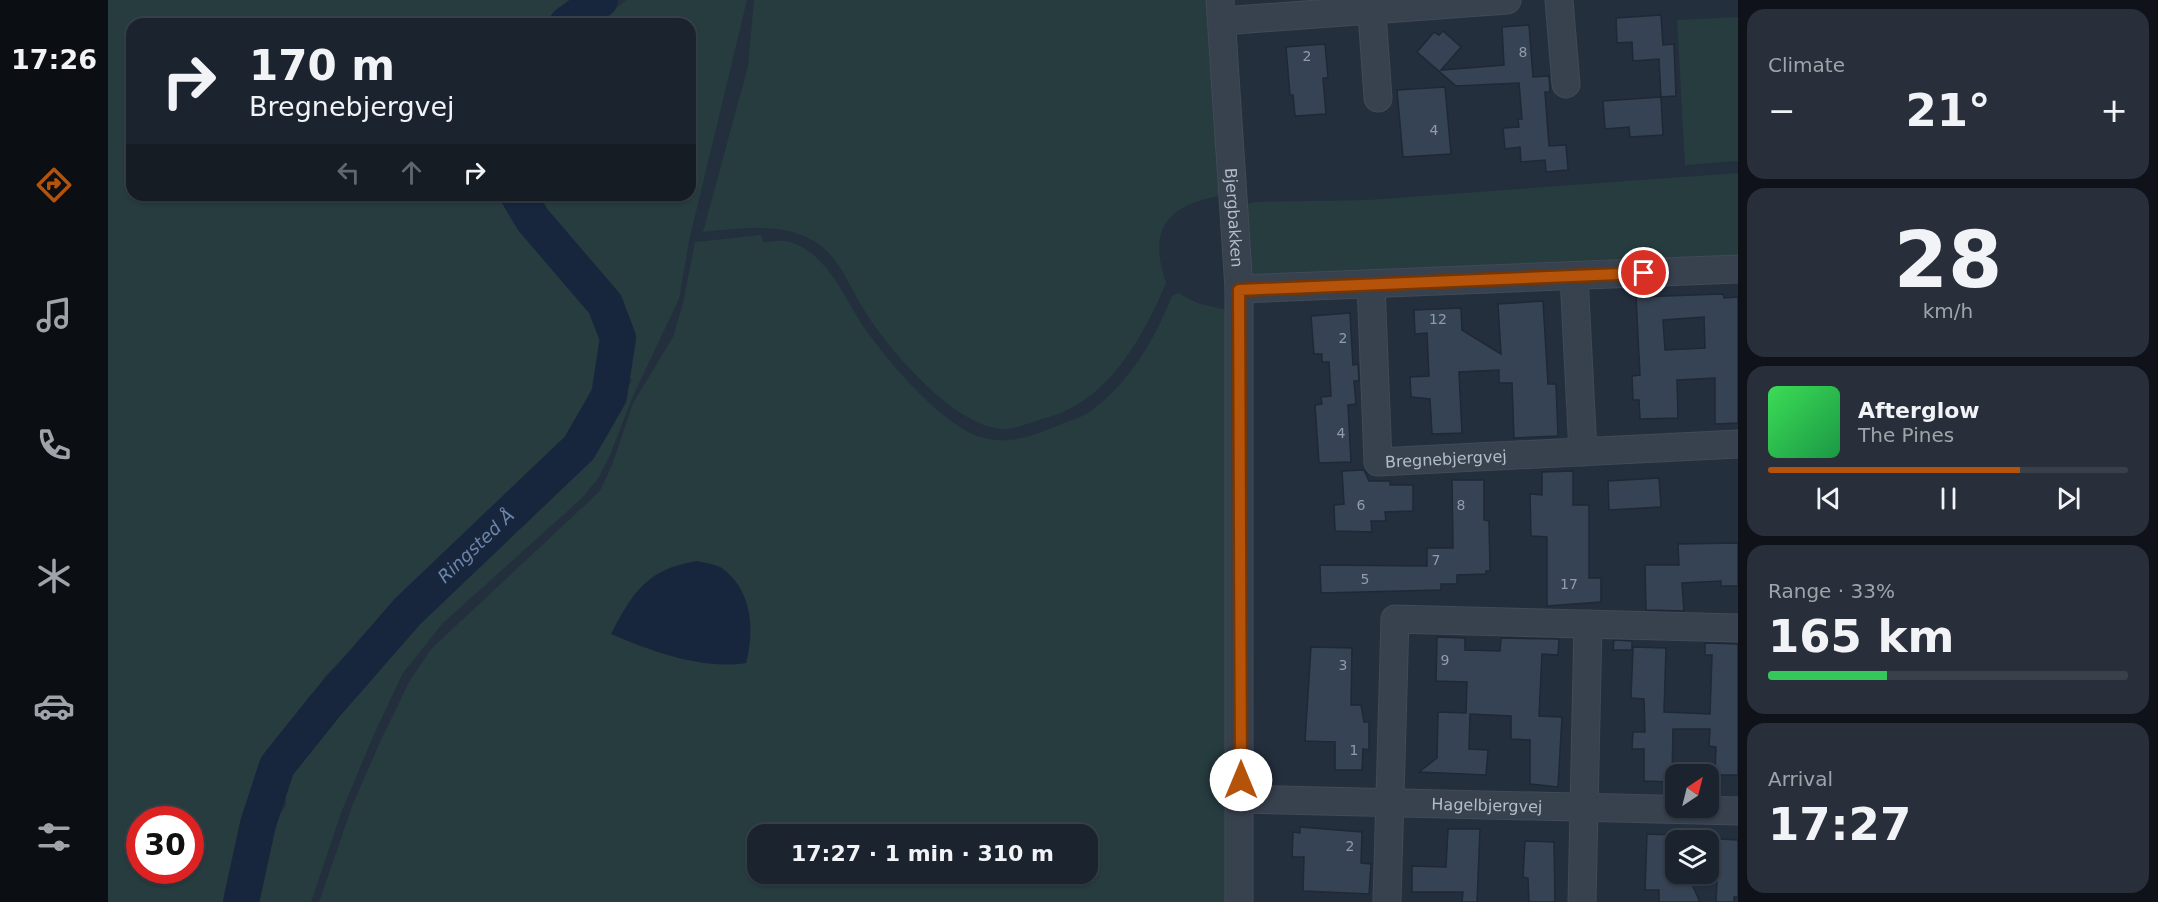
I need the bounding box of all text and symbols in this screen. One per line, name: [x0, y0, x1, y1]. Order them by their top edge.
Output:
text: 170 m: [249, 41, 395, 90]
icon: right: [150, 42, 228, 120]
text: 17:26: [11, 44, 97, 75]
house number: 8: [1519, 44, 1527, 60]
house number: 2: [1303, 48, 1311, 64]
text: Climate: [1768, 53, 1845, 77]
text: 21°: [1905, 84, 1991, 137]
text: Bregnebjergvej: [249, 91, 455, 122]
text: −: [1768, 91, 1796, 130]
text: +: [2100, 91, 2128, 130]
house number: 4: [1430, 122, 1439, 138]
icon: left: [332, 156, 365, 189]
icon: ahead: [395, 156, 428, 189]
icon: right: [458, 156, 491, 189]
icon: directions: [33, 164, 75, 206]
street label: Bjergbakken: [1221, 167, 1247, 268]
text: 28: [1894, 215, 2002, 305]
pin: [1618, 247, 1669, 298]
icon: arrive: [1627, 256, 1660, 289]
icon: music: [33, 294, 75, 336]
text: km/h: [1923, 299, 1973, 323]
house number: 12: [1429, 311, 1447, 327]
house number: 2: [1339, 330, 1347, 346]
text: Afterglow: [1858, 398, 1980, 423]
text: The Pines: [1858, 423, 1954, 447]
icon: phone: [33, 424, 75, 466]
house number: 4: [1337, 425, 1346, 441]
street label: Bregnebjergvej: [1384, 447, 1507, 472]
icon: previous: [1812, 482, 1845, 515]
icon: pause: [1932, 482, 1965, 515]
icon: next: [2052, 482, 2085, 515]
house number: 6: [1357, 497, 1366, 513]
house number: 8: [1457, 497, 1465, 513]
water label: Ringsted Å: [433, 504, 518, 587]
house number: 7: [1432, 552, 1440, 568]
icon: climate: [33, 555, 75, 597]
house number: 5: [1361, 571, 1369, 587]
house number: 17: [1560, 576, 1578, 592]
text: Range · 33%: [1768, 579, 1895, 603]
text: 165 km: [1768, 610, 1954, 663]
house number: 9: [1441, 652, 1449, 668]
house number: 3: [1339, 657, 1347, 673]
icon: car: [33, 685, 75, 727]
house number: 1: [1350, 742, 1358, 758]
position arrow: [1209, 748, 1273, 812]
north arrow: [1665, 764, 1719, 818]
map controls: [1665, 764, 1719, 884]
text: Arrival: [1768, 767, 1833, 791]
street label: Hagelbjergvej: [1431, 795, 1543, 816]
text: 17:27: [1768, 798, 1911, 851]
speed limit sign: 30: [126, 806, 204, 884]
icon: filters: [33, 816, 75, 858]
button: layers: [1665, 830, 1719, 884]
house number: 2: [1346, 838, 1354, 854]
text: 17:27 · 1 min · 310 m: [791, 841, 1054, 866]

